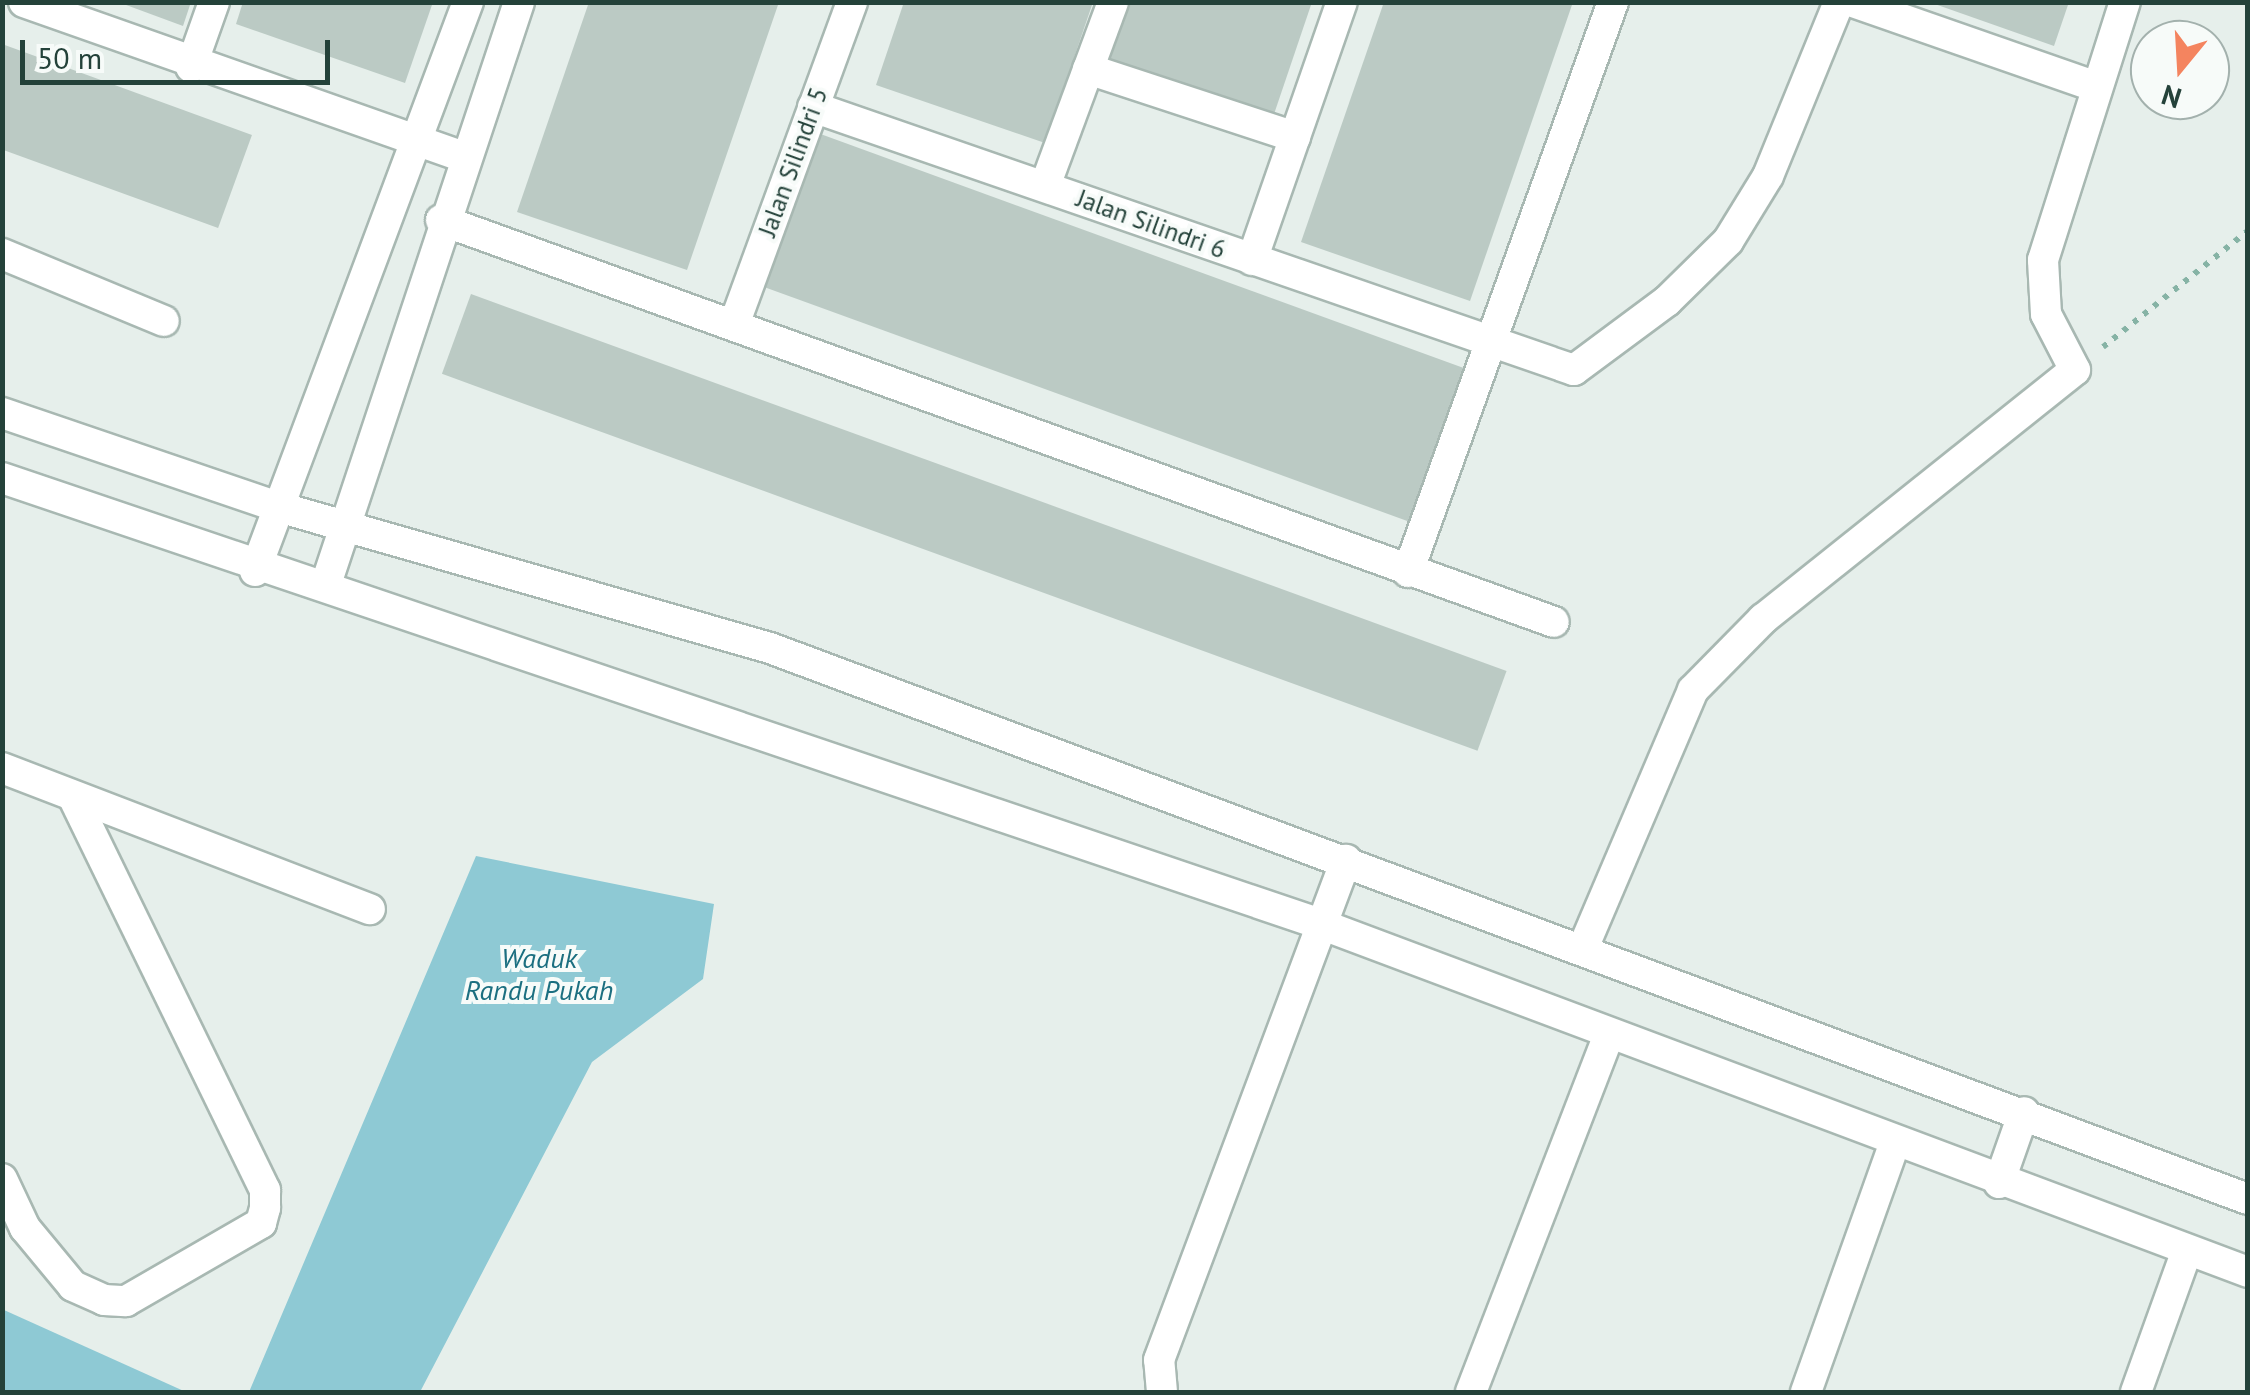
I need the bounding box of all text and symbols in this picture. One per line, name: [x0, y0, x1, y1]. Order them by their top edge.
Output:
scale bar: [25, 20, 335, 82]
north arrow: [2130, 20, 2230, 120]
text: 50 m: [37, 38, 102, 77]
text: N: [2157, 77, 2186, 118]
street label: Jalan Silindri 5: [752, 83, 834, 241]
street label: Jalan Silindri 6: [1072, 183, 1230, 265]
water label: Waduk Randu Pukah: [465, 941, 613, 1007]

